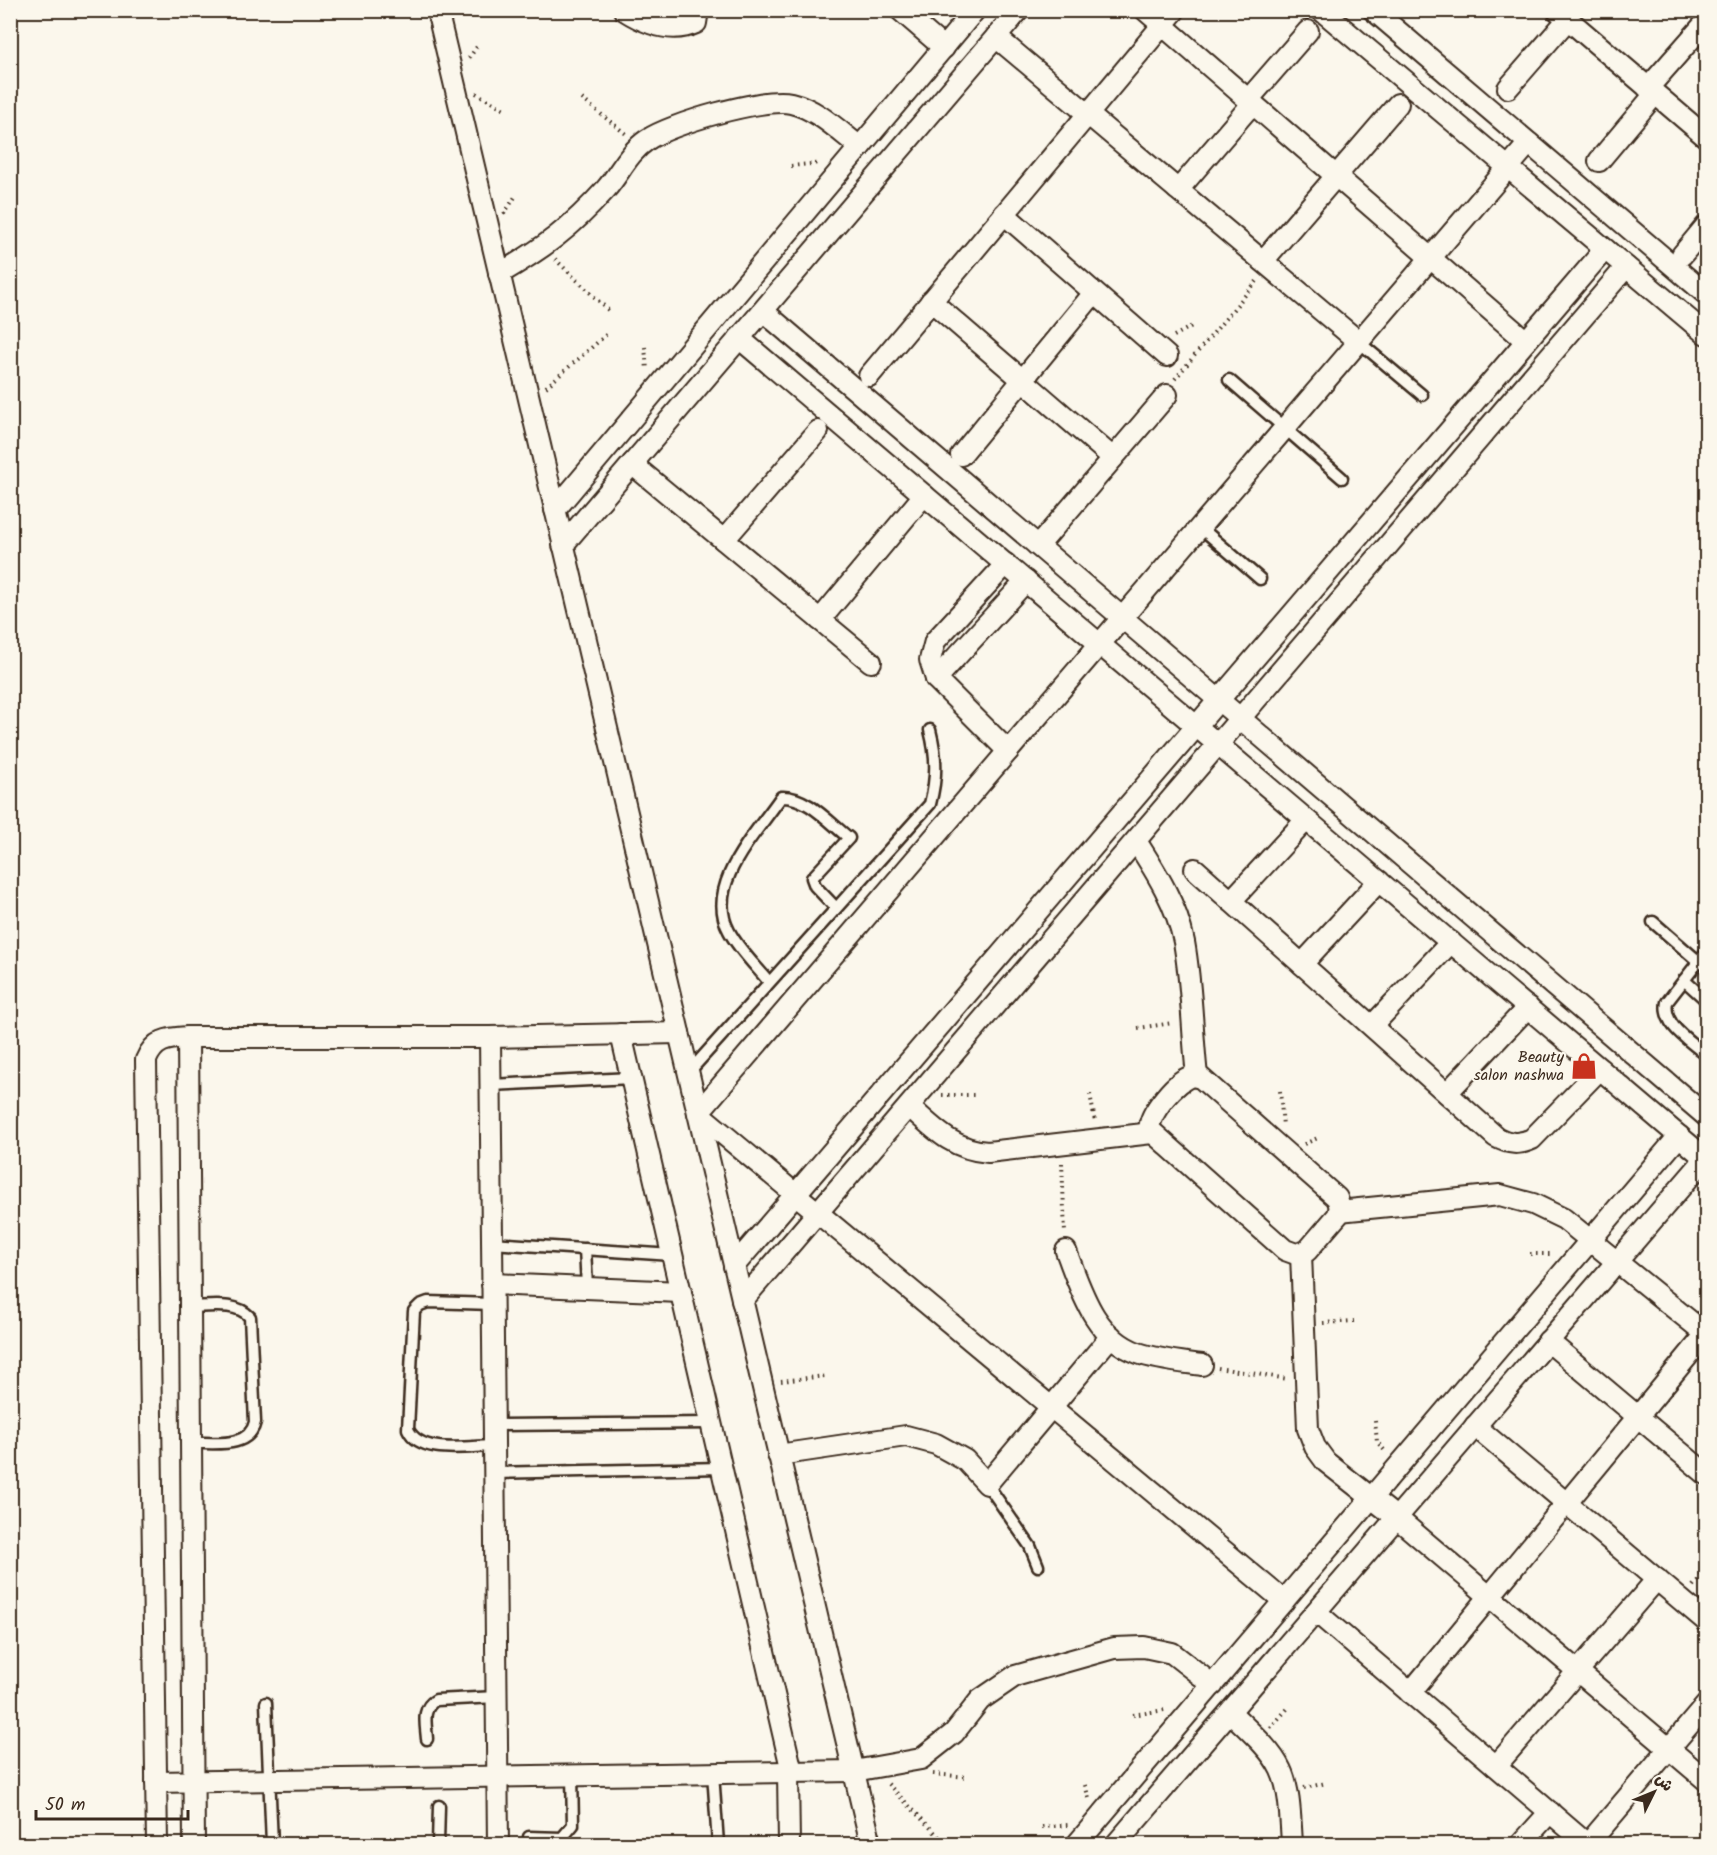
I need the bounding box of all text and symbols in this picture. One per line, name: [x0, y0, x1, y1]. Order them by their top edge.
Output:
place label: Beauty salon nashwa: [1474, 1045, 1564, 1088]
shop icon: Beauty salon nashwa: [1569, 1051, 1599, 1081]
north arrow: [1624, 1762, 1684, 1822]
text: ش: [1649, 1768, 1679, 1798]
scale bar: [36, 1783, 188, 1821]
text: 50 m: [45, 1791, 85, 1820]

